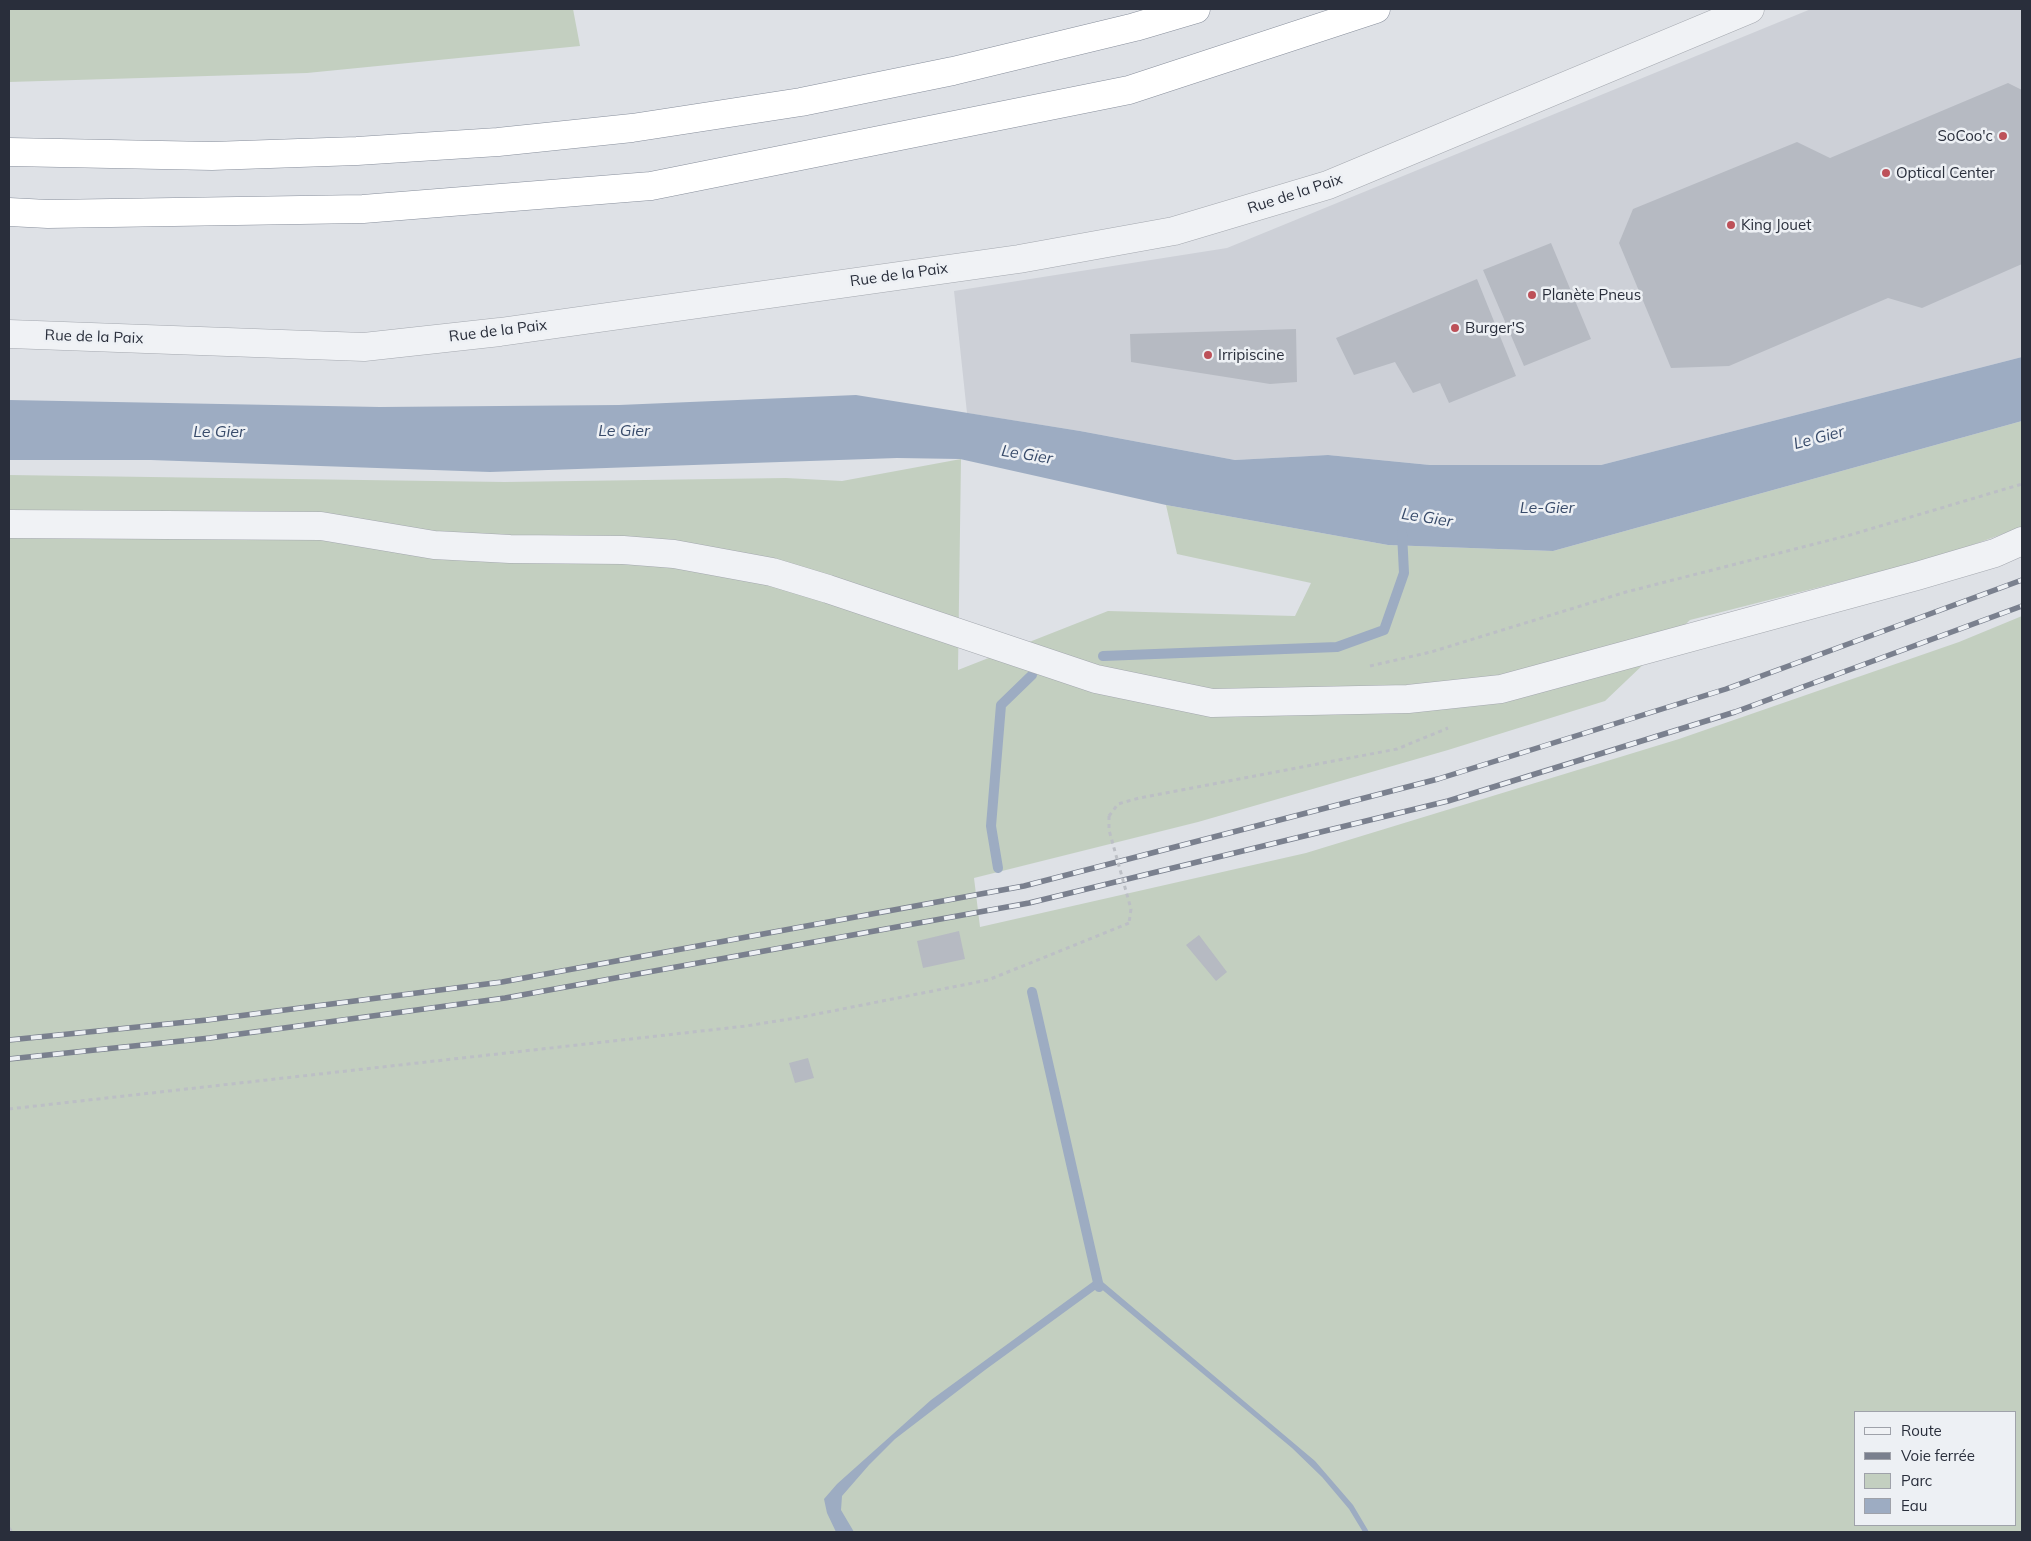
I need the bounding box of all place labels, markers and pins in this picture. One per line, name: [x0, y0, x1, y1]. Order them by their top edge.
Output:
place label: SoCoo'c: [1937, 127, 1993, 145]
marker: SoCoo'c: [1997, 130, 2009, 142]
place label: Optical Center: [1896, 164, 1995, 182]
marker: Optical Center: [1880, 167, 1892, 179]
place label: King Jouet: [1741, 216, 1811, 234]
marker: King Jouet: [1725, 219, 1737, 231]
place label: Planète Pneus: [1542, 286, 1641, 304]
marker: Planète Pneus: [1526, 289, 1538, 301]
place label: Burger'S: [1465, 319, 1525, 337]
marker: Burger'S: [1449, 322, 1461, 334]
place label: Irripiscine: [1218, 346, 1284, 364]
marker: Irripiscine: [1202, 349, 1214, 361]

